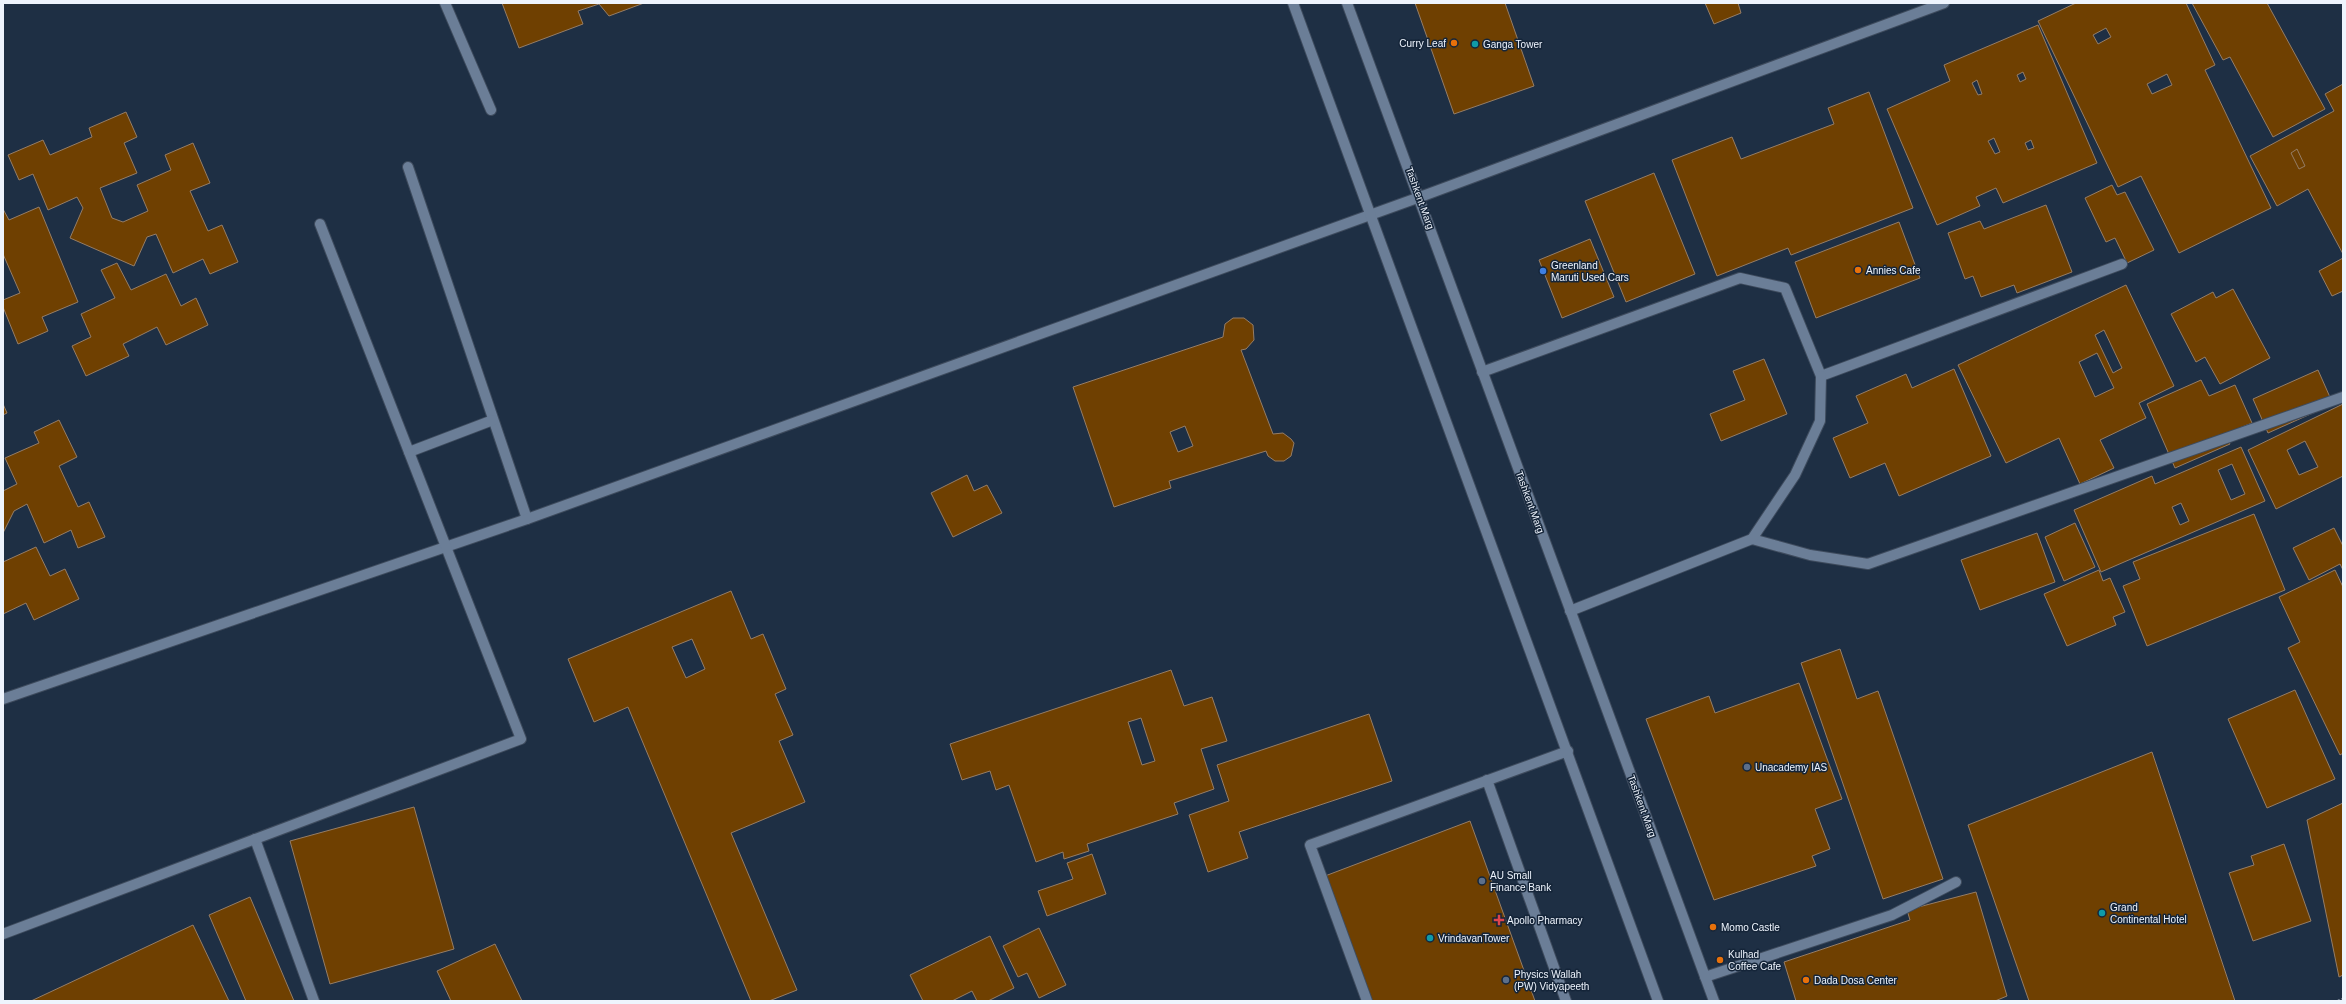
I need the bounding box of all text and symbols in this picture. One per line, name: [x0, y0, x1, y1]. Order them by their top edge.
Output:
place label: Curry Leaf: [1399, 38, 1446, 49]
marker: Curry Leaf: [1449, 38, 1459, 48]
marker: Ganga Tower: [1470, 39, 1480, 49]
place label: Ganga Tower: [1483, 39, 1543, 50]
street label: Tashkent Marg: [1404, 165, 1436, 231]
place label: Greenland Maruti Used Cars: [1551, 260, 1629, 283]
marker: Annies Cafe: [1853, 265, 1863, 275]
place label: Annies Cafe: [1866, 265, 1921, 276]
marker: Greenland Maruti Used Cars: [1538, 266, 1548, 276]
street label: Tashkent Marg: [1514, 469, 1546, 535]
marker: Unacademy IAS: [1742, 762, 1752, 772]
place label: Unacademy IAS: [1755, 762, 1828, 773]
street label: Tashkent Marg: [1626, 773, 1658, 839]
place label: AU Small Finance Bank: [1490, 870, 1552, 893]
marker: AU Small Finance Bank: [1477, 876, 1487, 886]
place label: Grand Continental Hotel: [2110, 902, 2187, 925]
marker: Grand Continental Hotel: [2097, 908, 2107, 918]
marker: Apollo Pharmacy: [1494, 915, 1504, 925]
place label: Apollo Pharmacy: [1507, 915, 1583, 926]
marker: Momo Castle: [1708, 922, 1718, 932]
place label: Momo Castle: [1721, 922, 1780, 933]
marker: VrindavanTower: [1425, 933, 1435, 943]
place label: VrindavanTower: [1438, 933, 1510, 944]
place label: Kulhad Coffee Cafe: [1728, 949, 1782, 972]
marker: Kulhad Coffee Cafe: [1715, 955, 1725, 965]
place label: Physics Wallah (PW) Vidyapeeth: [1514, 969, 1589, 992]
marker: Physics Wallah (PW) Vidyapeeth: [1501, 975, 1511, 985]
marker: Dada Dosa Center: [1801, 975, 1811, 985]
place label: Dada Dosa Center: [1814, 975, 1897, 986]

